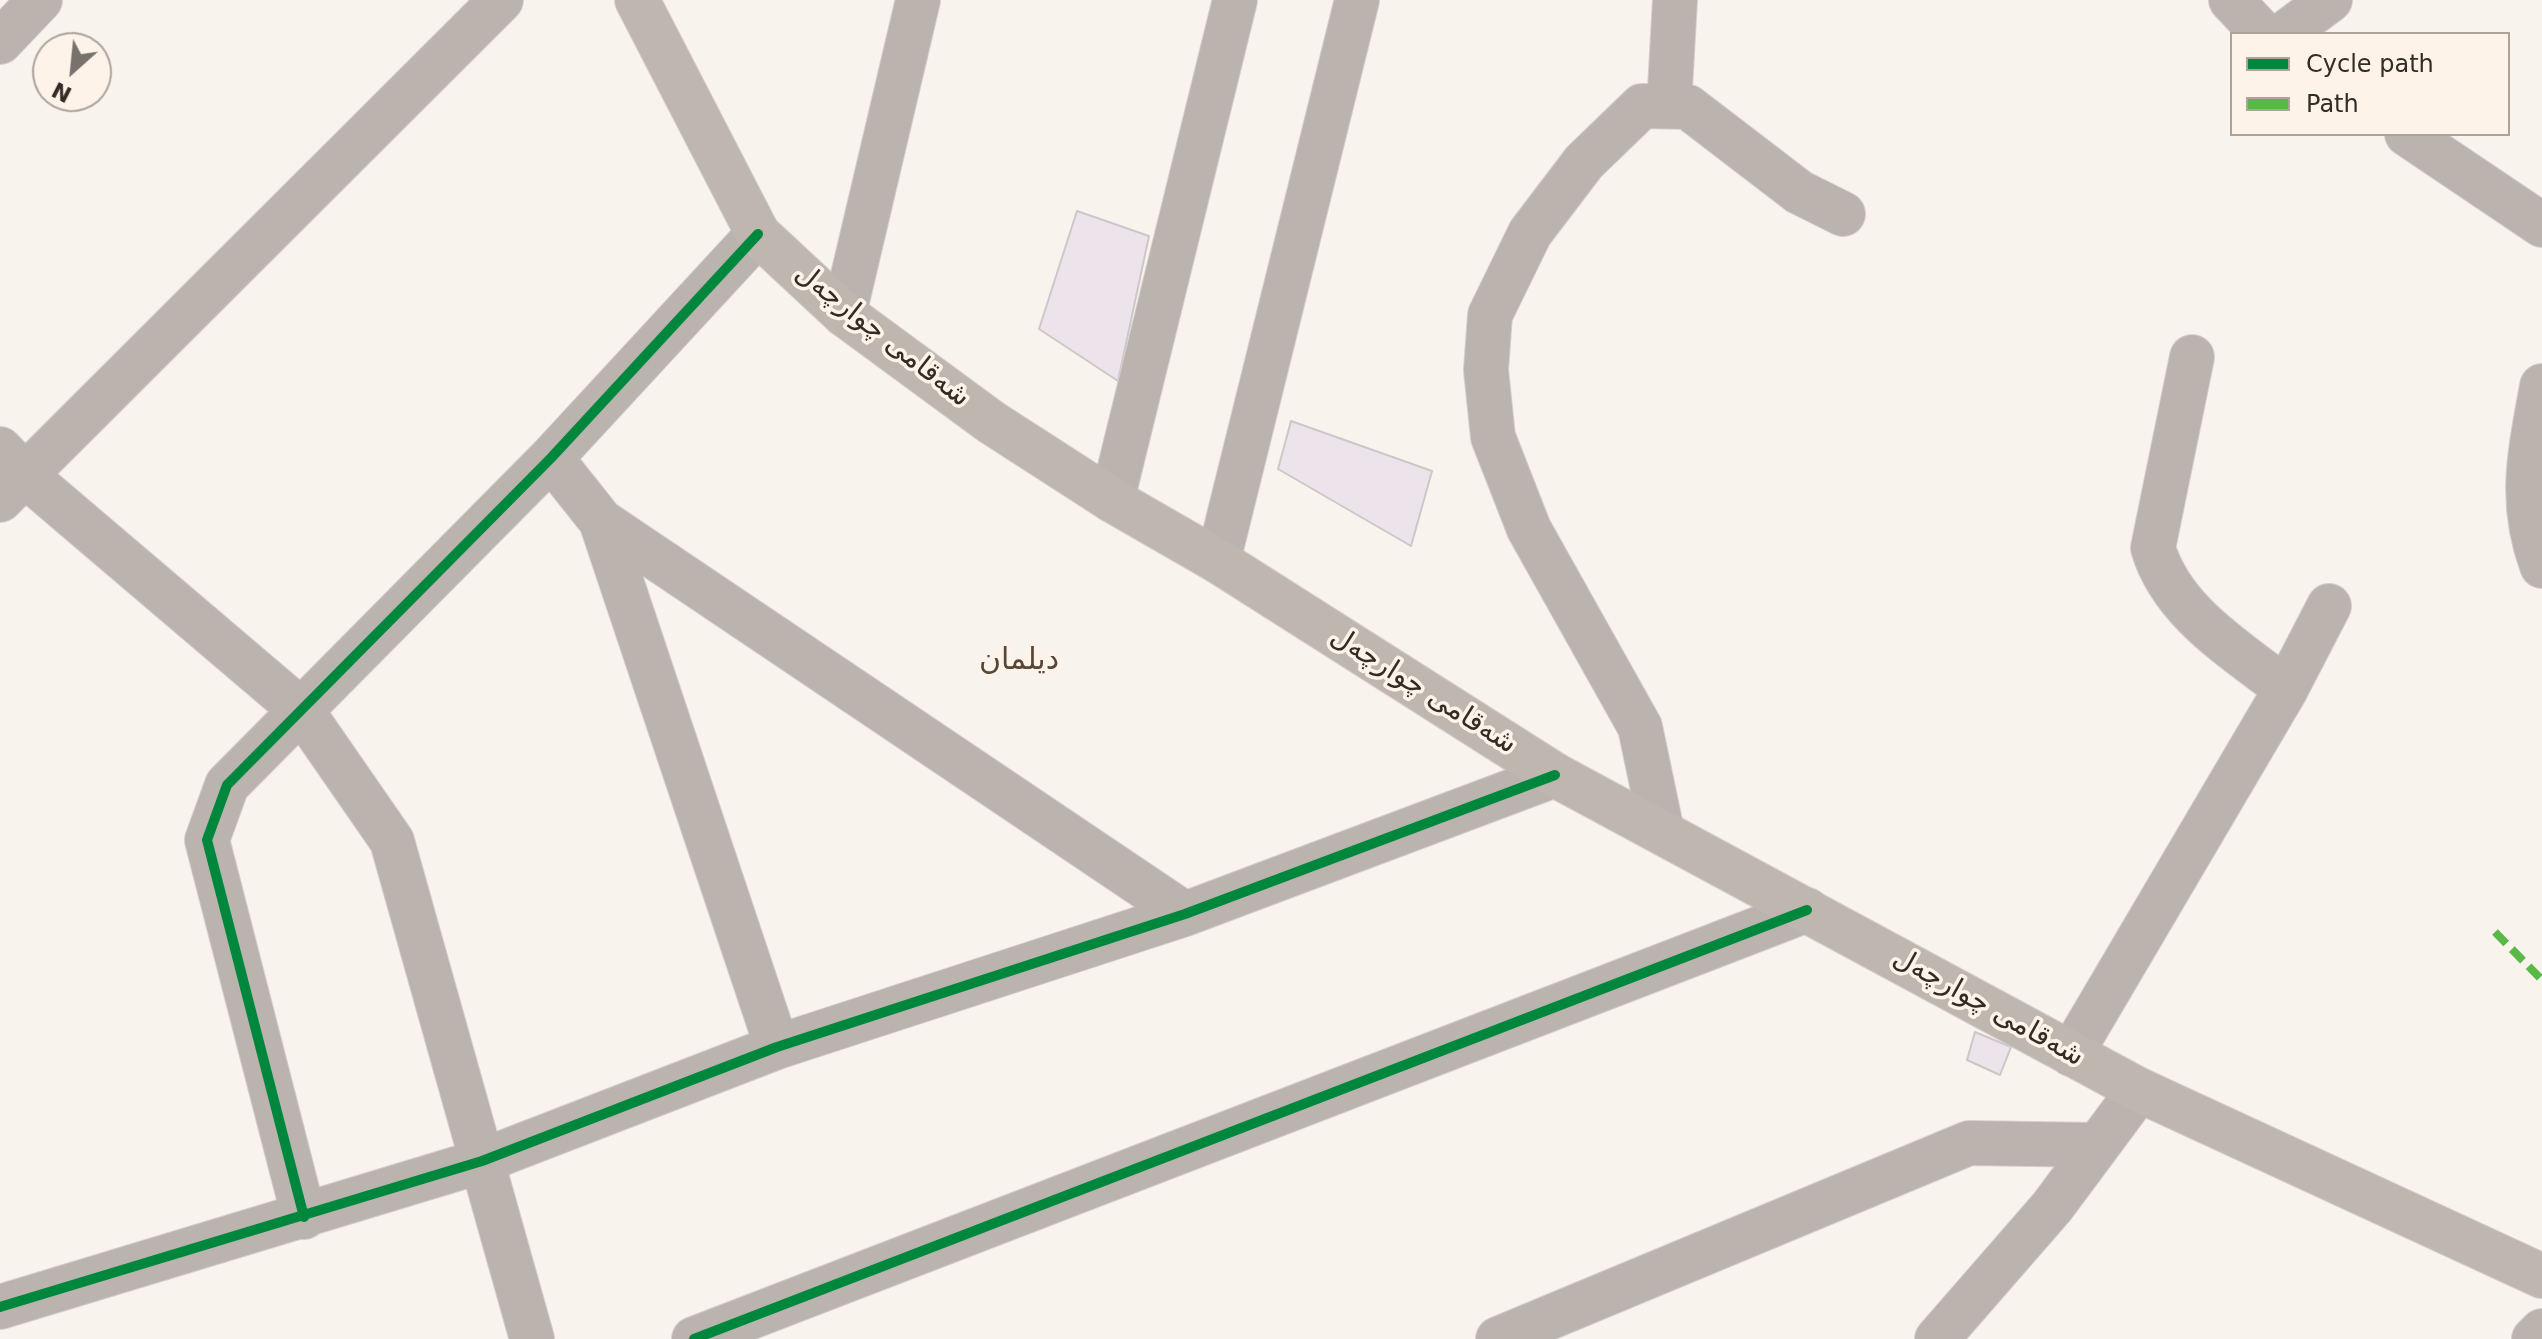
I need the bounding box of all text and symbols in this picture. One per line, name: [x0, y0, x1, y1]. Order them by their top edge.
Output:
north arrow: [32, 32, 112, 112]
legend: [2230, 32, 2510, 136]
text: Cycle path: [2306, 50, 2434, 78]
text: N: [48, 77, 76, 107]
text: Path: [2306, 90, 2359, 118]
street label: شەقامی چوارچەل: [788, 257, 976, 415]
street label: شەقامی چوارچەل: [1324, 620, 1522, 762]
district label: دیلمان: [979, 643, 1059, 679]
street label: شەقامی چوارچەل: [1887, 942, 2089, 1074]

